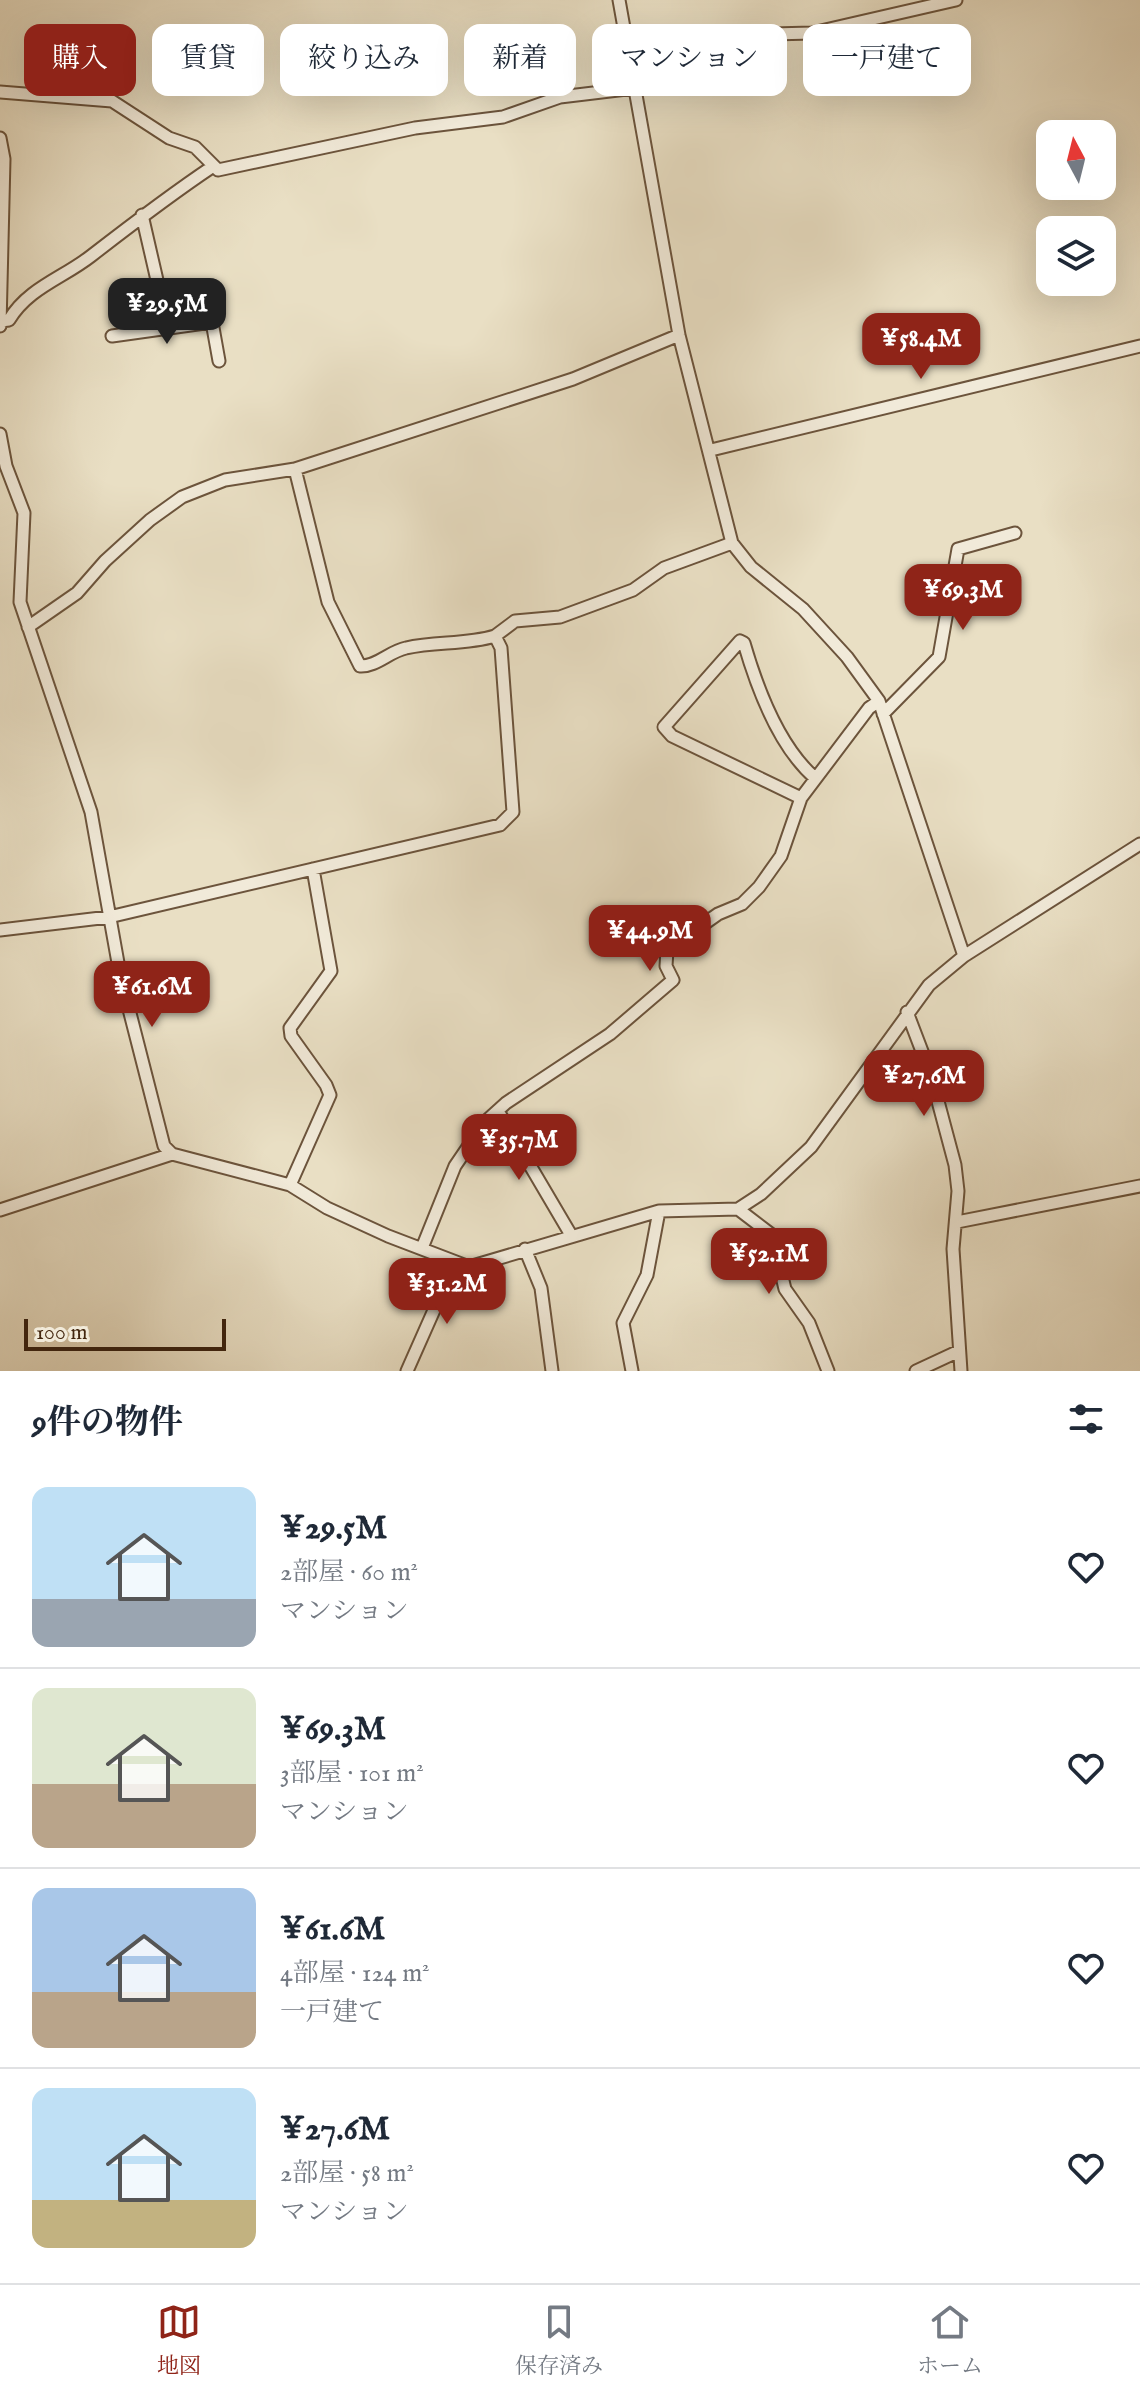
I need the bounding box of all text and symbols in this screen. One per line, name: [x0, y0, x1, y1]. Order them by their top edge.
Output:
chip: 購入: [24, 24, 136, 96]
chip: 賃貸: [152, 24, 264, 96]
chip: 絞り込み: [280, 24, 448, 96]
chip: 新着: [464, 24, 576, 96]
chip: マンション: [592, 24, 787, 96]
chip: 一戸建て: [803, 24, 971, 96]
north arrow: [1036, 120, 1116, 200]
map controls: [1036, 120, 1116, 296]
button: layers: [1036, 216, 1116, 296]
pin: ¥29.5M: [102, 278, 232, 346]
text: ¥29.5M: [126, 287, 208, 320]
pin: ¥58.4M: [856, 313, 986, 381]
text: ¥58.4M: [880, 322, 962, 355]
pin: ¥69.3M: [898, 564, 1028, 632]
text: ¥69.3M: [922, 573, 1004, 606]
pin: ¥44.9M: [585, 905, 715, 973]
text: ¥44.9M: [607, 914, 693, 947]
pin: ¥61.6M: [87, 961, 217, 1029]
text: ¥61.6M: [112, 970, 192, 1003]
pin: ¥27.6M: [859, 1050, 989, 1118]
text: ¥27.6M: [882, 1059, 966, 1092]
pin: ¥35.7M: [454, 1114, 584, 1182]
text: ¥35.7M: [480, 1123, 558, 1156]
pin: ¥52.1M: [704, 1228, 834, 1296]
text: ¥52.1M: [729, 1237, 809, 1270]
pin: ¥31.2M: [382, 1258, 512, 1326]
text: ¥31.2M: [407, 1267, 487, 1300]
scale bar: [24, 1315, 226, 1351]
text: 100 m: [36, 1319, 88, 1347]
icon: filters: [1064, 1397, 1108, 1441]
text: 9件の物件: [32, 1402, 183, 1445]
text: ¥29.5M: [280, 1507, 387, 1550]
icon: home: [96, 1519, 192, 1615]
icon: heart: [1064, 1545, 1108, 1589]
text: 2部屋 · 60 m²: [280, 1556, 418, 1589]
text: マンション: [280, 1595, 409, 1628]
text: ¥69.3M: [280, 1708, 386, 1751]
icon: home: [96, 1720, 192, 1816]
icon: heart: [1064, 1746, 1108, 1790]
text: 3部屋 · 101 m²: [280, 1757, 424, 1790]
text: マンション: [280, 1796, 409, 1829]
text: ¥61.6M: [280, 1908, 385, 1951]
icon: home: [96, 1920, 192, 2016]
icon: heart: [1064, 1946, 1108, 1990]
text: 4部屋 · 124 m²: [280, 1957, 429, 1990]
text: 一戸建て: [280, 1996, 384, 2029]
text: ¥27.6M: [280, 2108, 390, 2151]
icon: home: [96, 2120, 192, 2216]
icon: heart: [1064, 2146, 1108, 2190]
text: 2部屋 · 58 m²: [280, 2157, 414, 2190]
text: マンション: [280, 2196, 409, 2229]
tab: 地図: [157, 2300, 201, 2381]
tab: 保存済み: [515, 2300, 603, 2381]
tab: ホーム: [917, 2300, 983, 2381]

